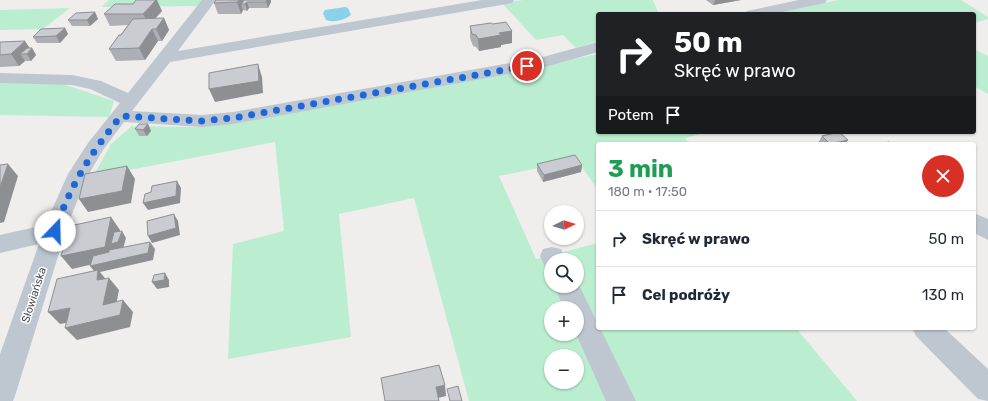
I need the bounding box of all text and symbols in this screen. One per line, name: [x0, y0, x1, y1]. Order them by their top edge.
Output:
text: 50 m: [674, 26, 743, 59]
icon: right: [608, 28, 660, 80]
pin: [510, 49, 544, 83]
icon: arrive: [516, 55, 538, 77]
text: Skręć w prawo: [674, 60, 795, 82]
icon: arrive: [662, 104, 684, 126]
text: Potem: [608, 106, 654, 124]
text: 3 min: [608, 155, 673, 183]
button: close: [922, 155, 964, 197]
text: 180 m · 17:50: [608, 184, 687, 199]
north arrow: [544, 205, 584, 245]
map controls: [544, 205, 584, 389]
position arrow: [34, 210, 76, 252]
icon: right: [608, 228, 630, 250]
text: Skręć w prawo: [642, 230, 750, 248]
text: 50 m: [929, 230, 964, 248]
button: search: [544, 253, 584, 293]
street label: Słowiańska: [19, 266, 49, 324]
icon: arrive: [608, 284, 630, 306]
text: Cel podróży: [642, 286, 730, 304]
text: 130 m: [922, 286, 964, 304]
button: +: [544, 301, 584, 341]
button: −: [544, 349, 584, 389]

